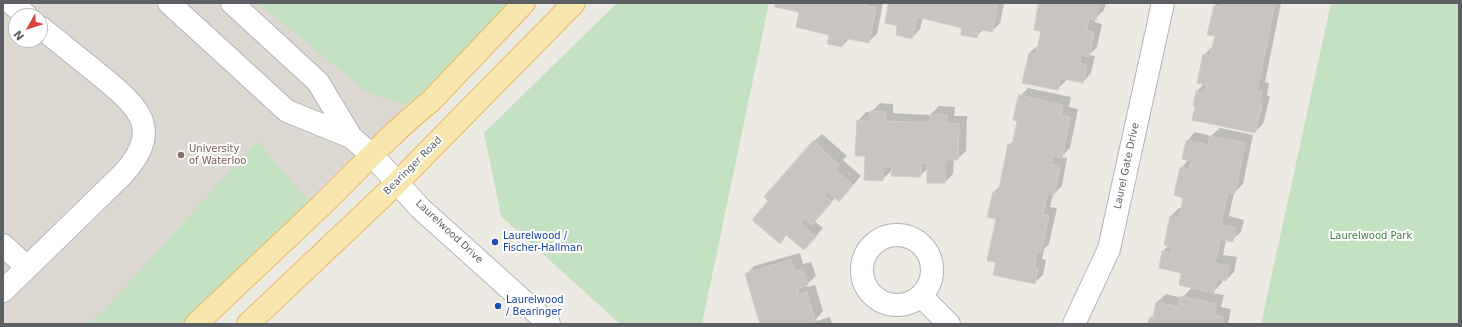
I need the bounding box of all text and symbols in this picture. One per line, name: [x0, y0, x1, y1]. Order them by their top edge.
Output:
north arrow: [8, 8, 48, 48]
text: N: [11, 28, 27, 43]
street label: Laurel Gate Drive: [1112, 122, 1142, 210]
street label: Bearinger Road: [381, 134, 445, 198]
place label: University of Waterloo: [189, 143, 246, 166]
marker: University of Waterloo: [176, 150, 186, 160]
street label: Laurelwood Drive: [413, 198, 485, 266]
place label: Laurelwood / Fischer-Hallman: [503, 230, 582, 254]
park label: Laurelwood Park: [1330, 230, 1412, 242]
marker: Laurelwood / Fischer-Hallman: [490, 237, 500, 247]
place label: Laurelwood / Bearinger: [506, 294, 564, 318]
marker: Laurelwood / Bearinger: [493, 301, 503, 311]

